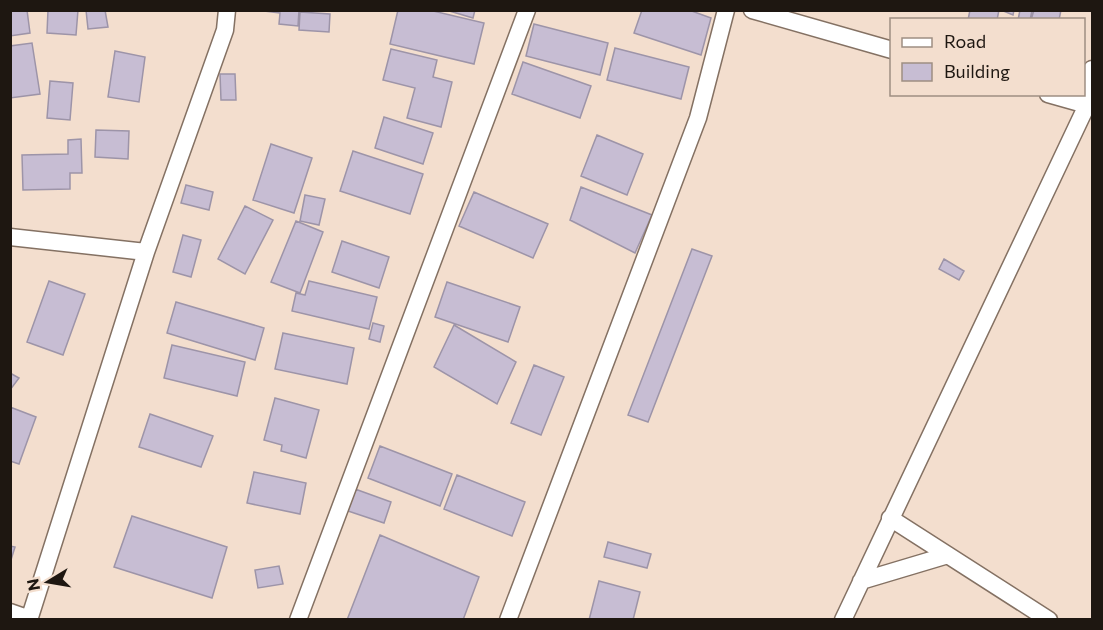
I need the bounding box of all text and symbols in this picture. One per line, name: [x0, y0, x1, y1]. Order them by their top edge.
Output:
legend: [890, 18, 1085, 96]
text: Road: [944, 30, 986, 52]
text: Building: [944, 60, 1010, 82]
north arrow: [18, 552, 78, 612]
text: N: [22, 577, 43, 593]

